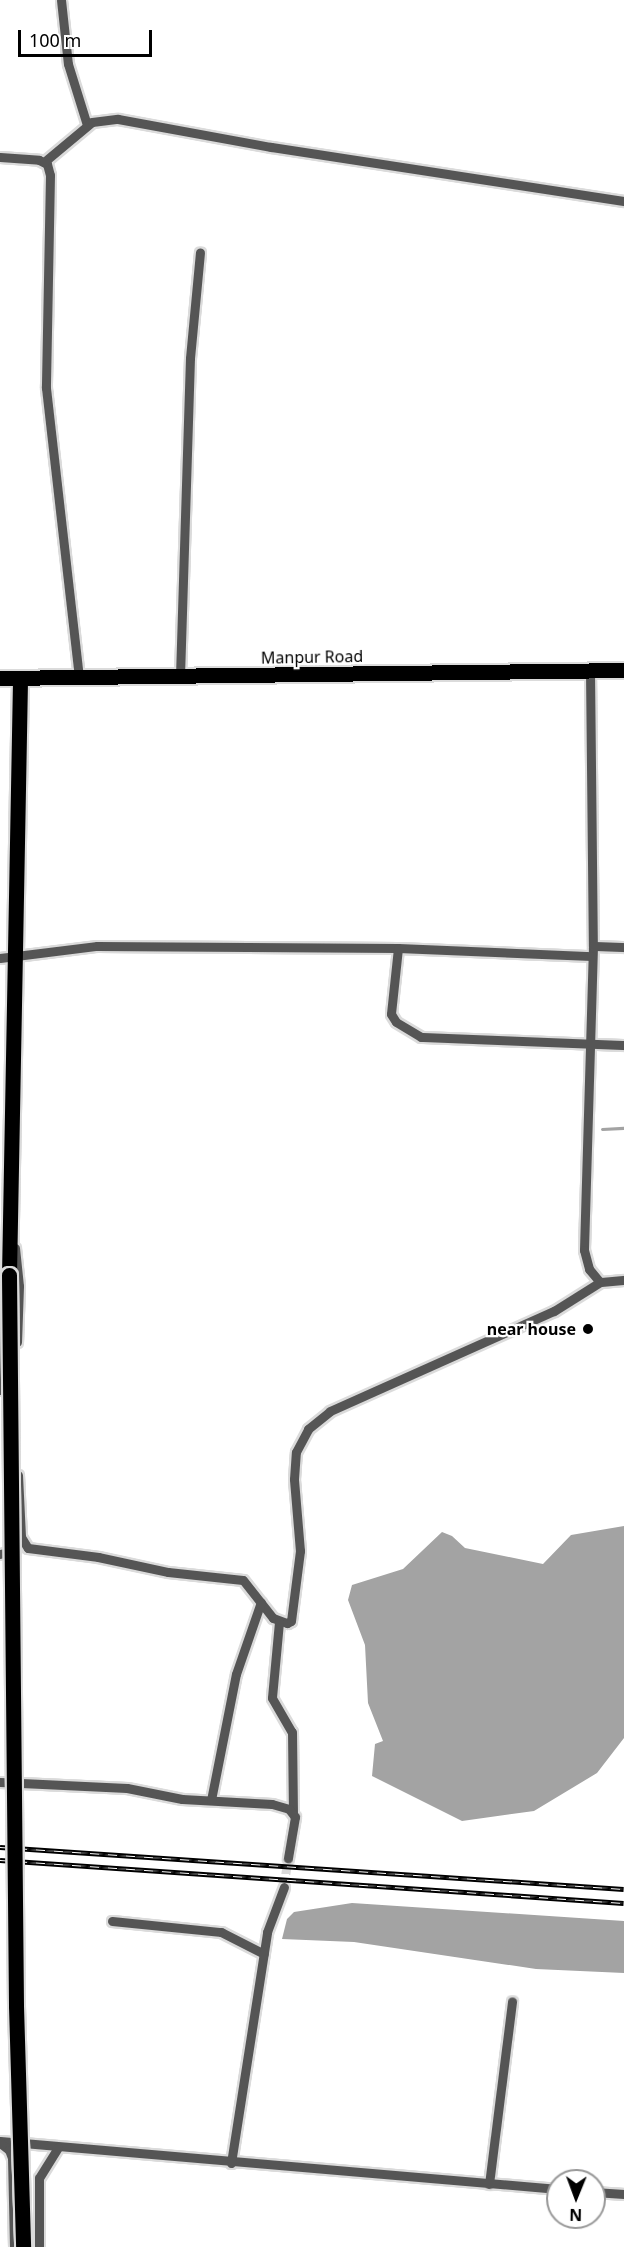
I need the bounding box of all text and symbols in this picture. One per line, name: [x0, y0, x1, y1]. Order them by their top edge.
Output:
scale bar: [21, 18, 154, 56]
text: 100 m: [29, 28, 81, 52]
street label: Manpur Road: [261, 647, 363, 667]
place label: near house: [487, 1319, 576, 1339]
marker: near house: [581, 1322, 595, 1336]
north arrow: [546, 2169, 606, 2229]
text: N: [569, 2204, 582, 2226]

